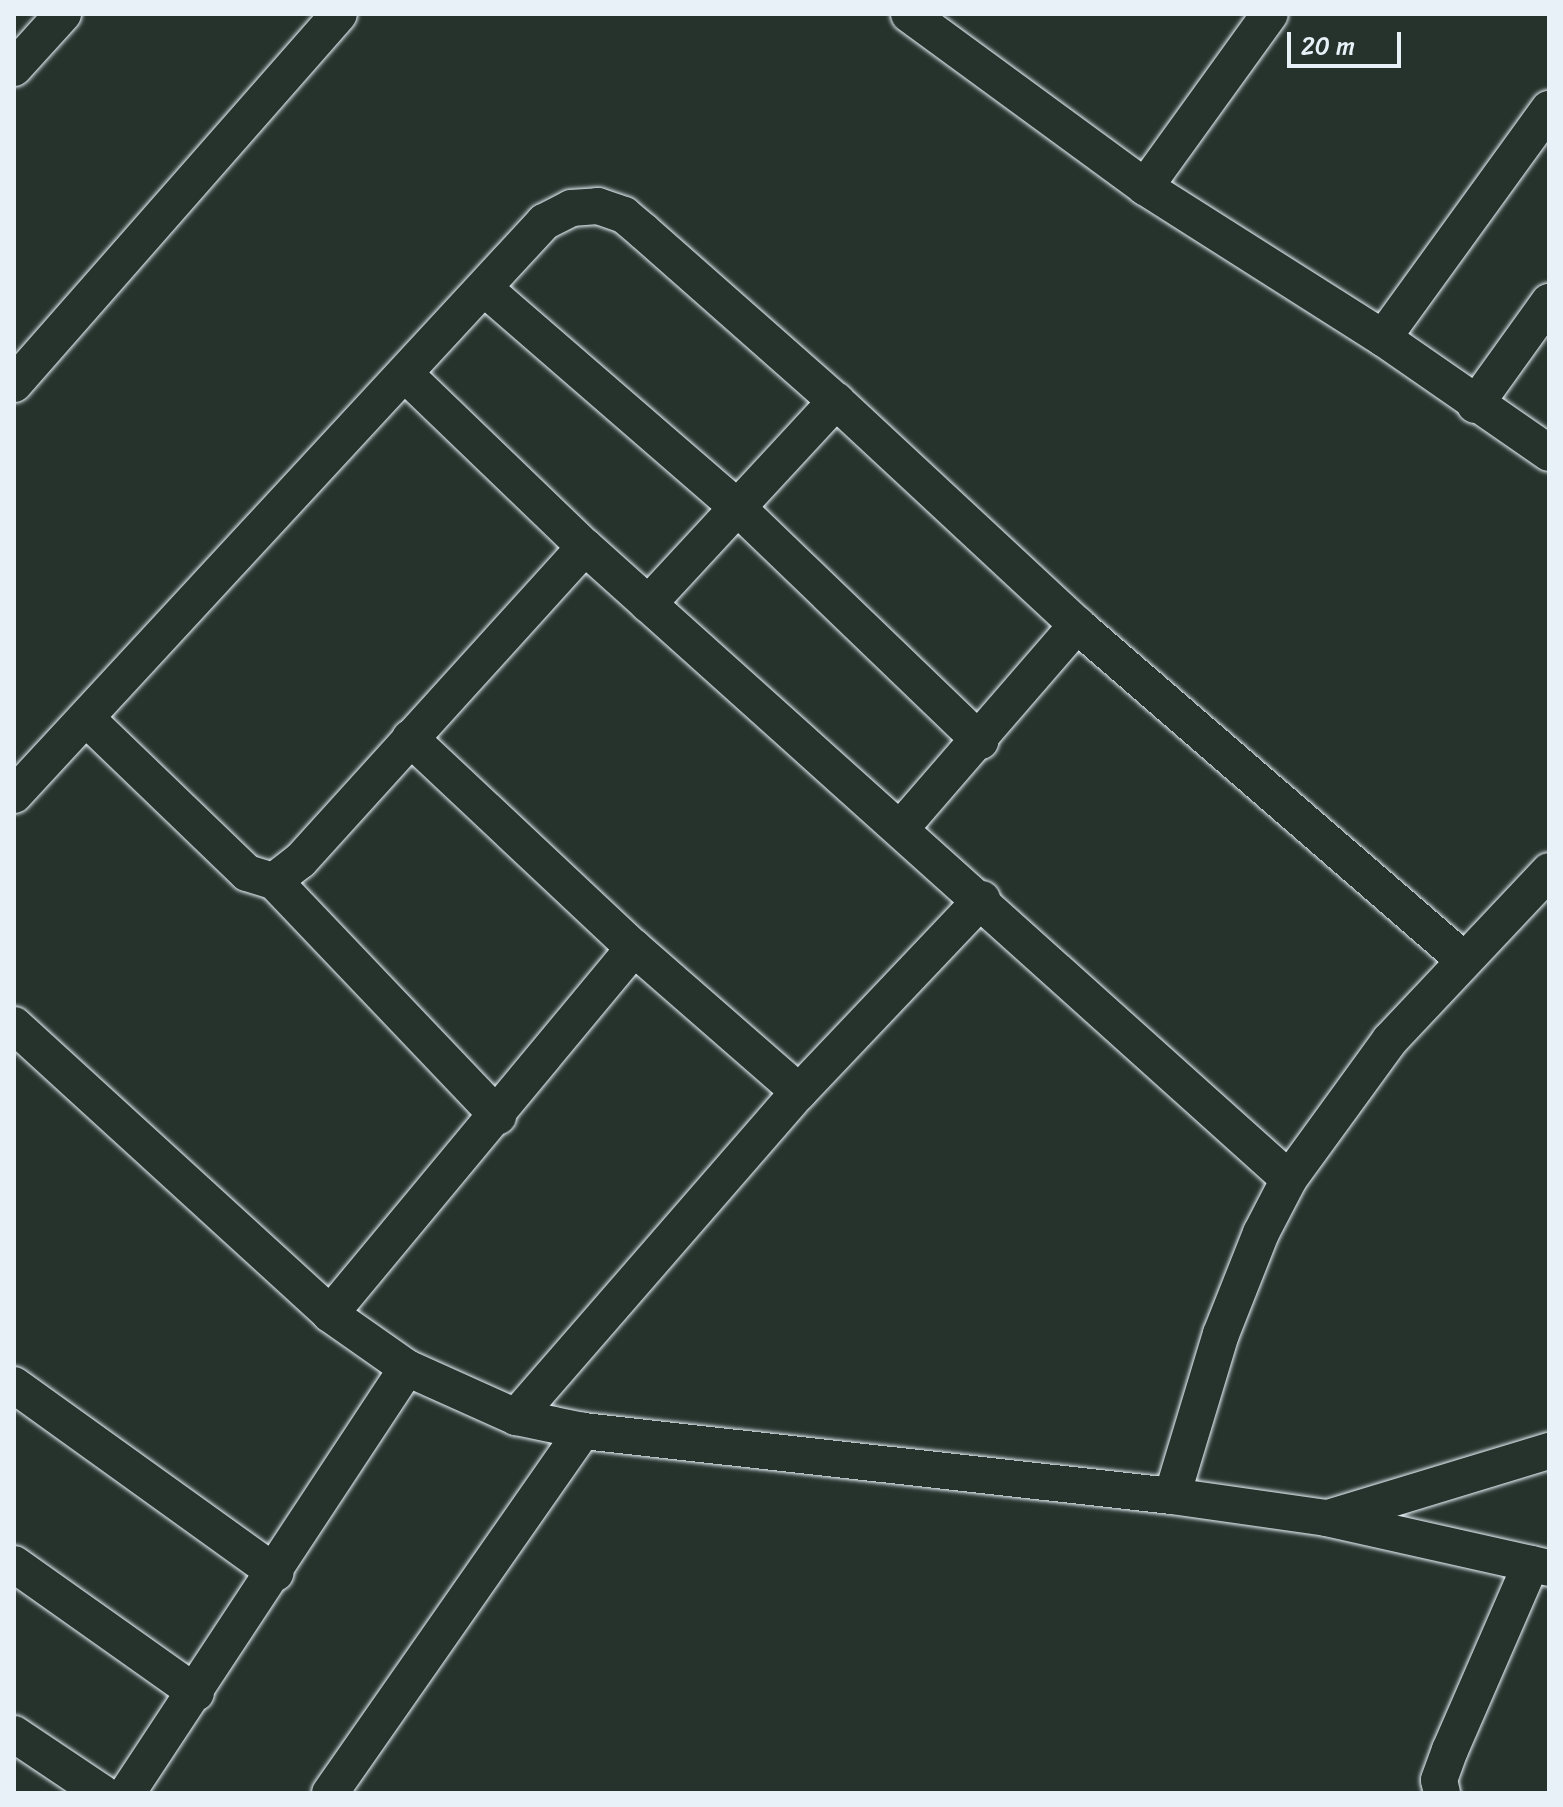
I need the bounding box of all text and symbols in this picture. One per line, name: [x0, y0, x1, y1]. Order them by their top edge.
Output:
scale bar: [1291, 16, 1405, 66]
text: 20 m: [1301, 25, 1355, 67]

